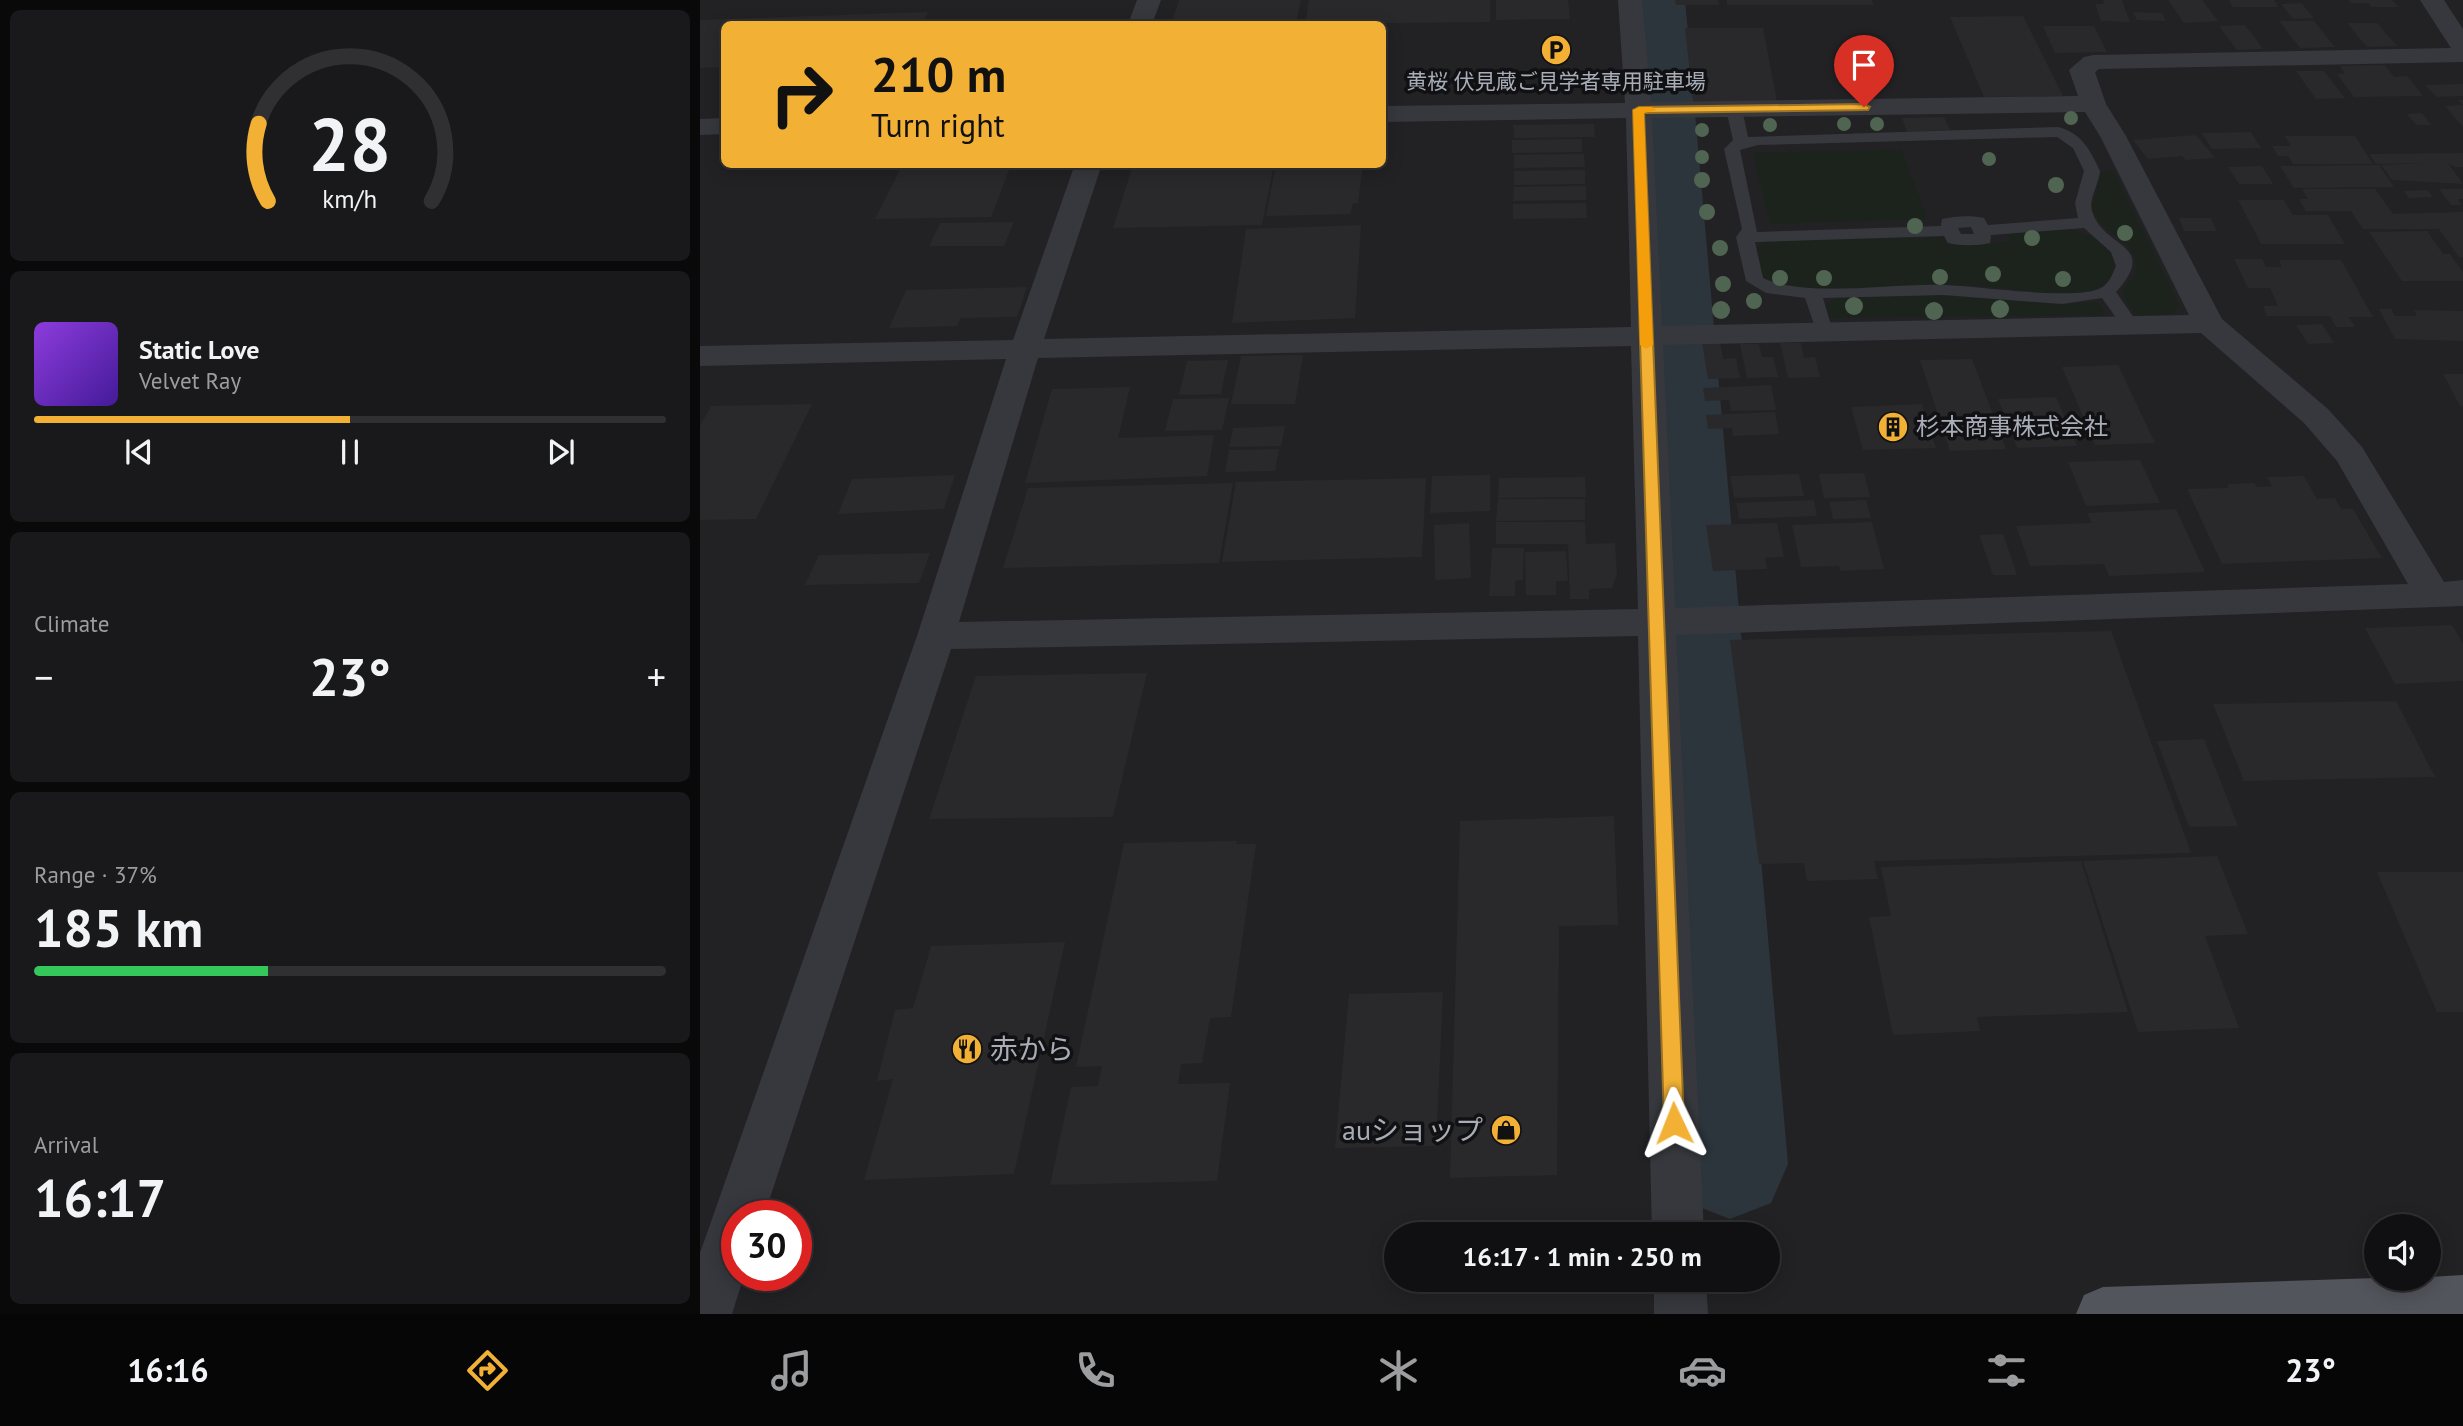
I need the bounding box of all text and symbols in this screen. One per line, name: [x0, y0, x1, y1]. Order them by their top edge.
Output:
parking icon: 黄桜 伏見蔵ご見学者専用駐車場: [1539, 33, 1573, 67]
pin: [1834, 35, 1894, 107]
text: 210 m: [871, 42, 1006, 106]
icon: arrive: [1845, 46, 1883, 84]
icon: right: [756, 49, 847, 140]
place label: 黄桜 伏見蔵ご見学者専用駐車場: [1406, 68, 1706, 95]
text: 28: [309, 98, 391, 192]
text: Turn right: [871, 104, 1005, 146]
text: km/h: [323, 183, 377, 215]
text: Static Love: [139, 333, 260, 366]
text: Velvet Ray: [139, 366, 241, 395]
building icon: 杉本商事株式会社: [1876, 410, 1910, 444]
place label: 杉本商事株式会社: [1916, 411, 2108, 442]
icon: previous: [120, 433, 158, 471]
icon: pause: [331, 433, 369, 471]
icon: next: [542, 433, 580, 471]
text: Climate: [34, 609, 109, 638]
text: 23°: [309, 643, 391, 710]
text: −: [34, 652, 53, 701]
text: +: [647, 652, 666, 701]
text: Range · 37%: [34, 860, 157, 889]
text: 185 km: [34, 894, 203, 961]
place label: 赤から: [990, 1030, 1074, 1067]
restaurant icon: 赤から: [950, 1032, 984, 1066]
position arrow: [1637, 1086, 1711, 1160]
place label: auショップ: [1342, 1111, 1483, 1148]
shop icon: auショップ: [1489, 1113, 1523, 1147]
text: Arrival: [34, 1130, 98, 1159]
text: 16:17: [34, 1164, 166, 1231]
speed limit sign: 30: [721, 1200, 812, 1291]
map controls: [2364, 1214, 2441, 1291]
button: sound: [2364, 1214, 2441, 1291]
text: 16:17 · 1 min · 250 m: [1462, 1240, 1702, 1273]
icon: directions: [463, 1346, 512, 1395]
icon: music: [767, 1346, 816, 1395]
icon: phone: [1071, 1346, 1120, 1395]
icon: climate: [1374, 1346, 1423, 1395]
icon: car: [1678, 1346, 1727, 1395]
icon: filters: [1982, 1346, 2031, 1395]
text: 16:16: [127, 1349, 209, 1391]
text: 23°: [2285, 1349, 2336, 1391]

